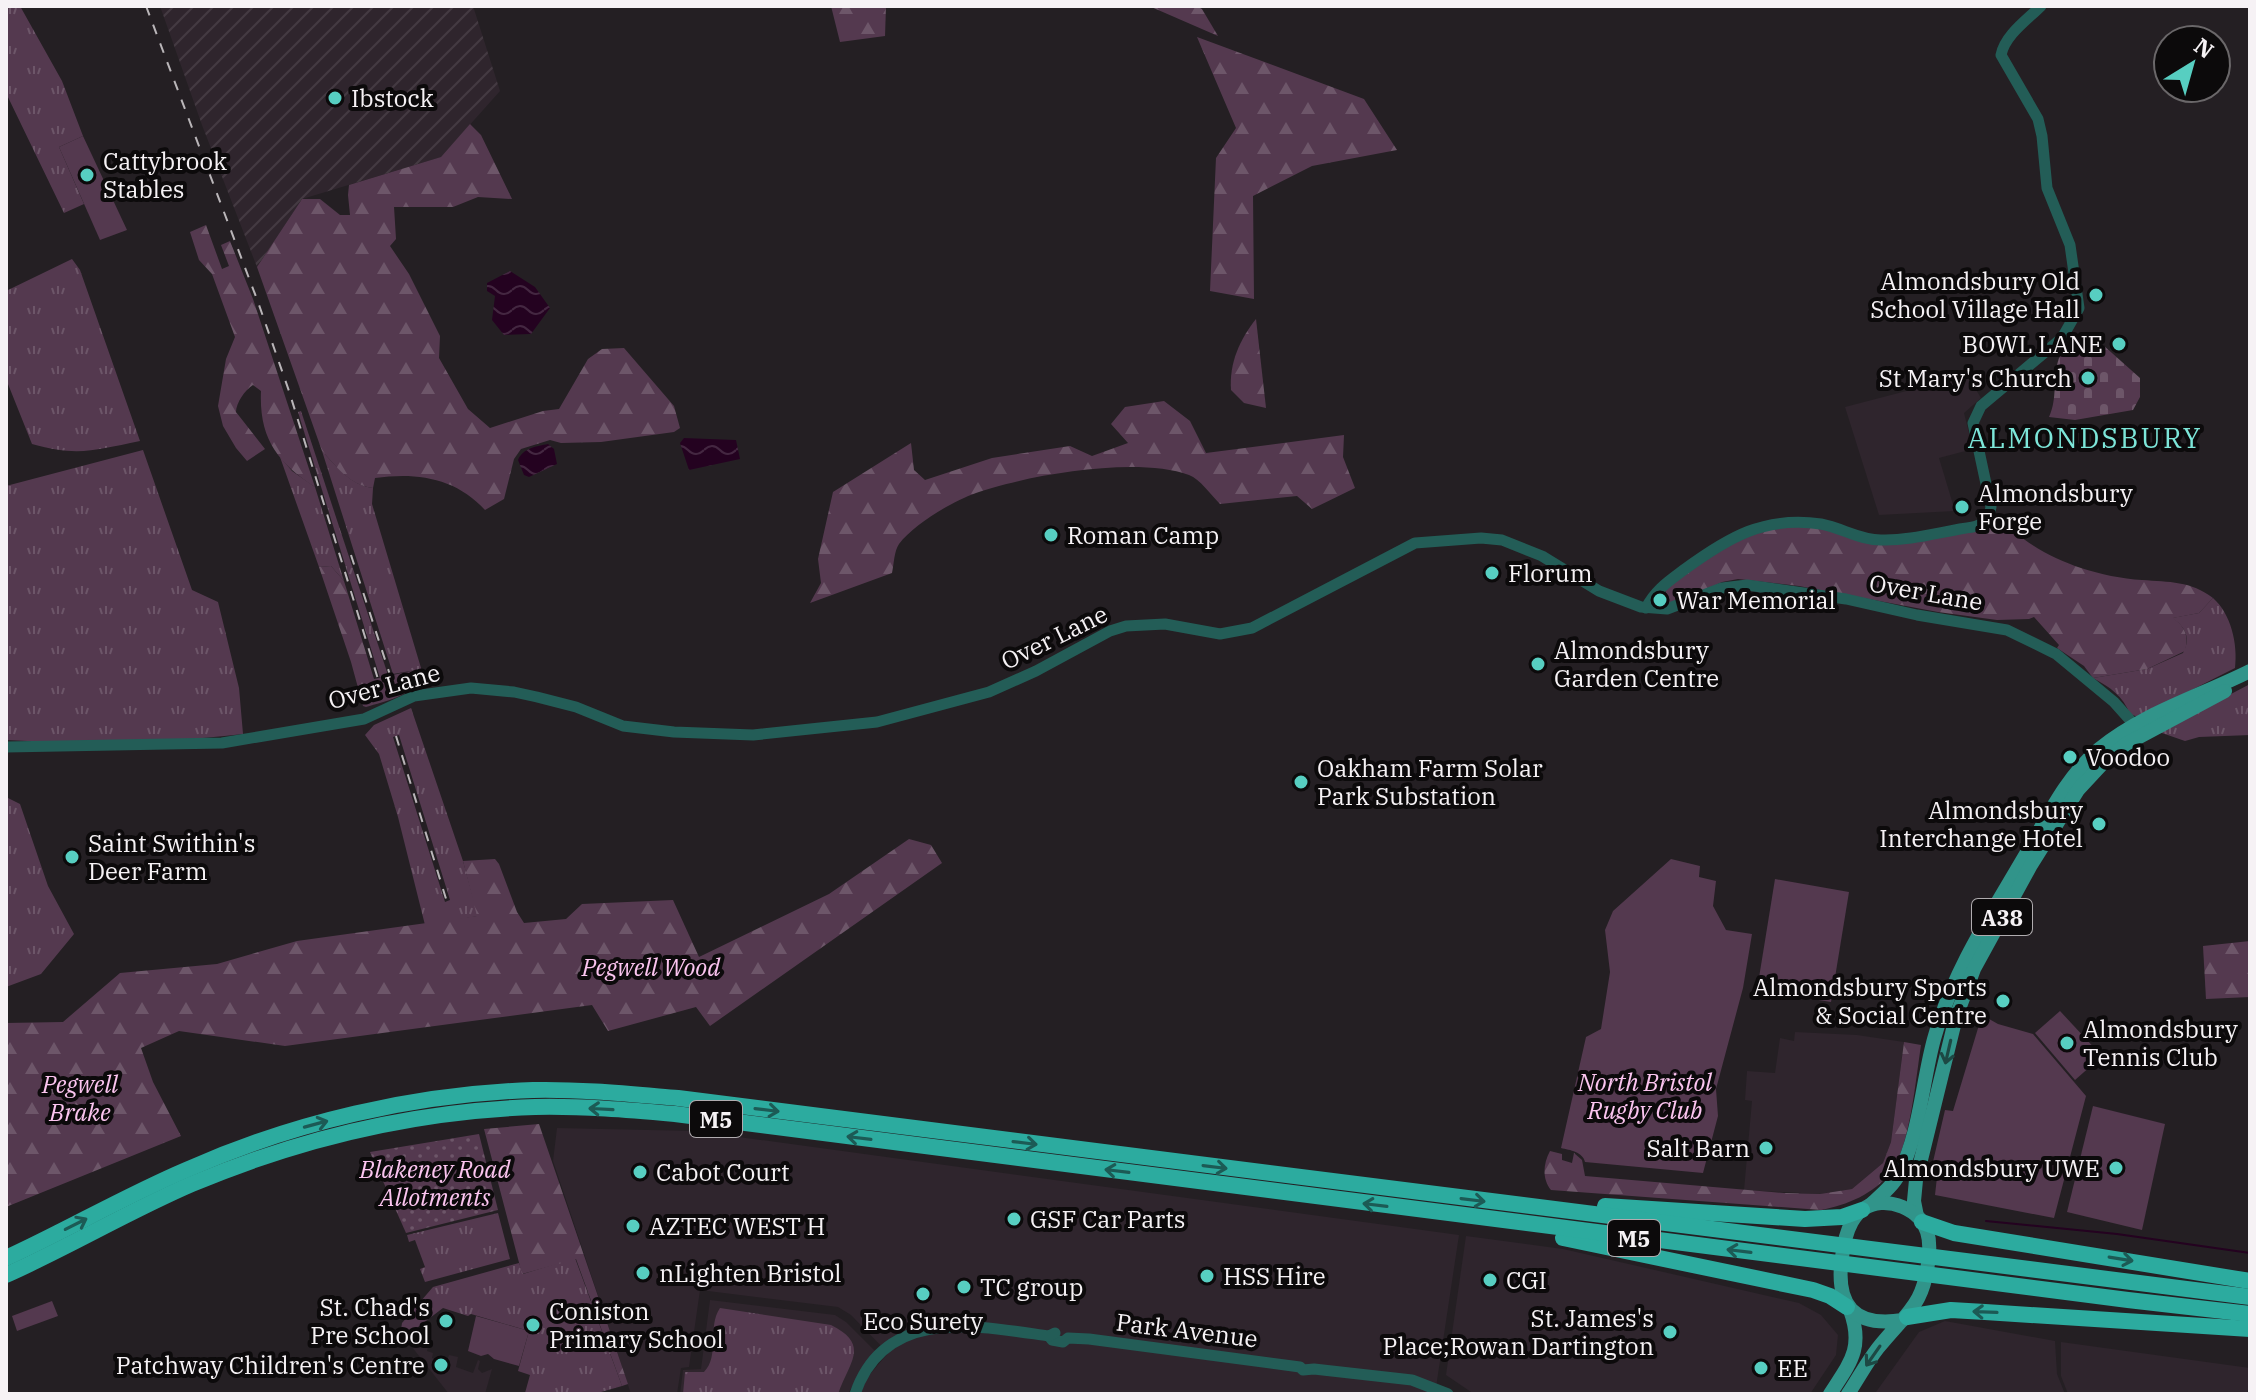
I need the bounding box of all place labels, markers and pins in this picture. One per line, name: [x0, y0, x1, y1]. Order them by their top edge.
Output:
place label: Ibstock: [351, 82, 434, 114]
marker: Ibstock: [326, 89, 344, 107]
place label: Cattybrook Stables: [103, 145, 227, 205]
marker: Cattybrook Stables: [78, 166, 96, 184]
place label: Almondsbury Old School Village Hall: [1870, 265, 2080, 325]
marker: Almondsbury Old School Village Hall: [2087, 286, 2105, 304]
place label: BOWL LANE: [1962, 328, 2103, 360]
marker: BOWL LANE: [2110, 335, 2128, 353]
place label: St Mary's Church: [1879, 362, 2072, 394]
marker: St Mary's Church: [2079, 369, 2097, 387]
place label: Almondsbury Forge: [1978, 477, 2133, 537]
marker: Almondsbury Forge: [1953, 498, 1971, 516]
place label: Roman Camp: [1067, 519, 1219, 551]
marker: Roman Camp: [1042, 526, 1060, 544]
place label: Florum: [1508, 557, 1593, 589]
marker: Florum: [1483, 564, 1501, 582]
place label: War Memorial: [1676, 584, 1836, 616]
marker: War Memorial: [1651, 591, 1669, 609]
place label: Almondsbury Garden Centre: [1554, 634, 1719, 694]
marker: Almondsbury Garden Centre: [1529, 655, 1547, 673]
place label: Voodoo: [2086, 741, 2170, 773]
marker: Voodoo: [2061, 748, 2079, 766]
place label: Oakham Farm Solar Park Substation: [1317, 752, 1543, 812]
marker: Oakham Farm Solar Park Substation: [1292, 773, 1310, 791]
place label: Almondsbury Interchange Hotel: [1879, 794, 2083, 854]
marker: Almondsbury Interchange Hotel: [2090, 815, 2108, 833]
place label: Saint Swithin's Deer Farm: [88, 827, 255, 887]
marker: Saint Swithin's Deer Farm: [63, 848, 81, 866]
place label: Almondsbury Sports & Social Centre: [1753, 971, 1987, 1031]
marker: Almondsbury Sports & Social Centre: [1994, 992, 2012, 1010]
place label: Almondsbury Tennis Club: [2083, 1013, 2238, 1073]
marker: Almondsbury Tennis Club: [2058, 1034, 2076, 1052]
place label: Salt Barn: [1646, 1132, 1750, 1164]
marker: Salt Barn: [1757, 1139, 1775, 1157]
place label: Almondsbury UWE: [1883, 1152, 2100, 1184]
place label: Cabot Court: [656, 1156, 789, 1188]
marker: Almondsbury UWE: [2107, 1159, 2125, 1177]
marker: Cabot Court: [631, 1163, 649, 1181]
place label: GSF Car Parts: [1030, 1203, 1185, 1235]
place label: AZTEC WEST H: [649, 1210, 825, 1242]
marker: GSF Car Parts: [1005, 1210, 1023, 1228]
marker: AZTEC WEST H: [624, 1217, 642, 1235]
place label: nLighten Bristol: [659, 1257, 841, 1289]
place label: HSS Hire: [1223, 1260, 1326, 1292]
marker: nLighten Bristol: [634, 1264, 652, 1282]
place label: CGI: [1506, 1264, 1547, 1296]
marker: HSS Hire: [1198, 1267, 1216, 1285]
place label: TC group: [980, 1271, 1083, 1303]
marker: CGI: [1481, 1271, 1499, 1289]
marker: TC group: [955, 1278, 973, 1296]
marker: Eco Surety: [914, 1285, 932, 1303]
place label: St. Chad's Pre School: [310, 1291, 430, 1351]
place label: Coniston Primary School: [549, 1295, 724, 1355]
place label: St. James's Place;Rowan Dartington: [1382, 1302, 1654, 1362]
place label: Eco Surety: [863, 1305, 983, 1337]
marker: St. Chad's Pre School: [437, 1312, 455, 1330]
marker: Coniston Primary School: [524, 1316, 542, 1334]
marker: St. James's Place;Rowan Dartington: [1661, 1323, 1679, 1341]
place label: Patchway Children's Centre: [116, 1349, 425, 1381]
place label: EE: [1777, 1352, 1808, 1384]
marker: Patchway Children's Centre: [432, 1356, 450, 1374]
marker: EE: [1752, 1359, 1770, 1377]

